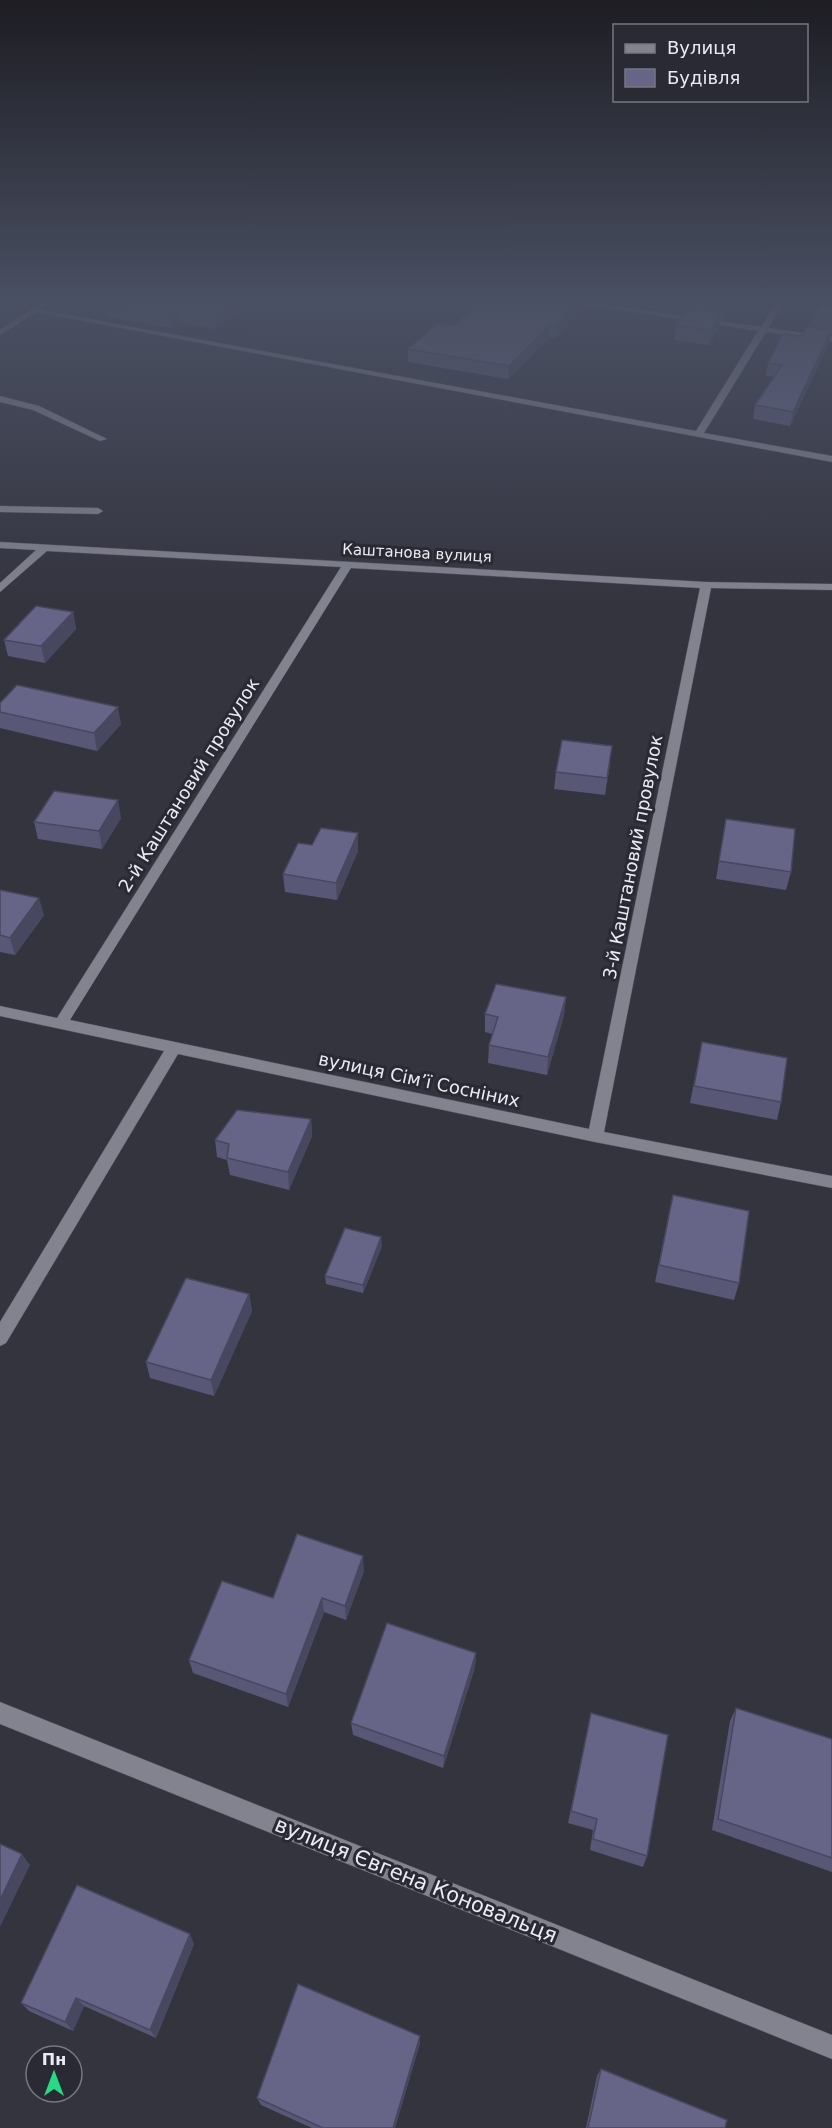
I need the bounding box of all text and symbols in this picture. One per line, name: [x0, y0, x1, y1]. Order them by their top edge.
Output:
legend: [613, 24, 808, 102]
text: Вулиця: [667, 37, 736, 58]
text: Будівля: [667, 67, 740, 88]
street label: Каштанова вулиця: [342, 540, 492, 566]
street label: 2-й Каштановий провулок: [114, 674, 263, 896]
street label: 3-й Каштановий провулок: [598, 733, 667, 981]
street label: вулиця Сім’ї Сосніних: [317, 1048, 522, 1111]
street label: вулиця Євгена Коновальця: [271, 1812, 561, 1948]
north arrow: [24, 2044, 84, 2104]
text: Пн: [42, 2050, 66, 2069]

